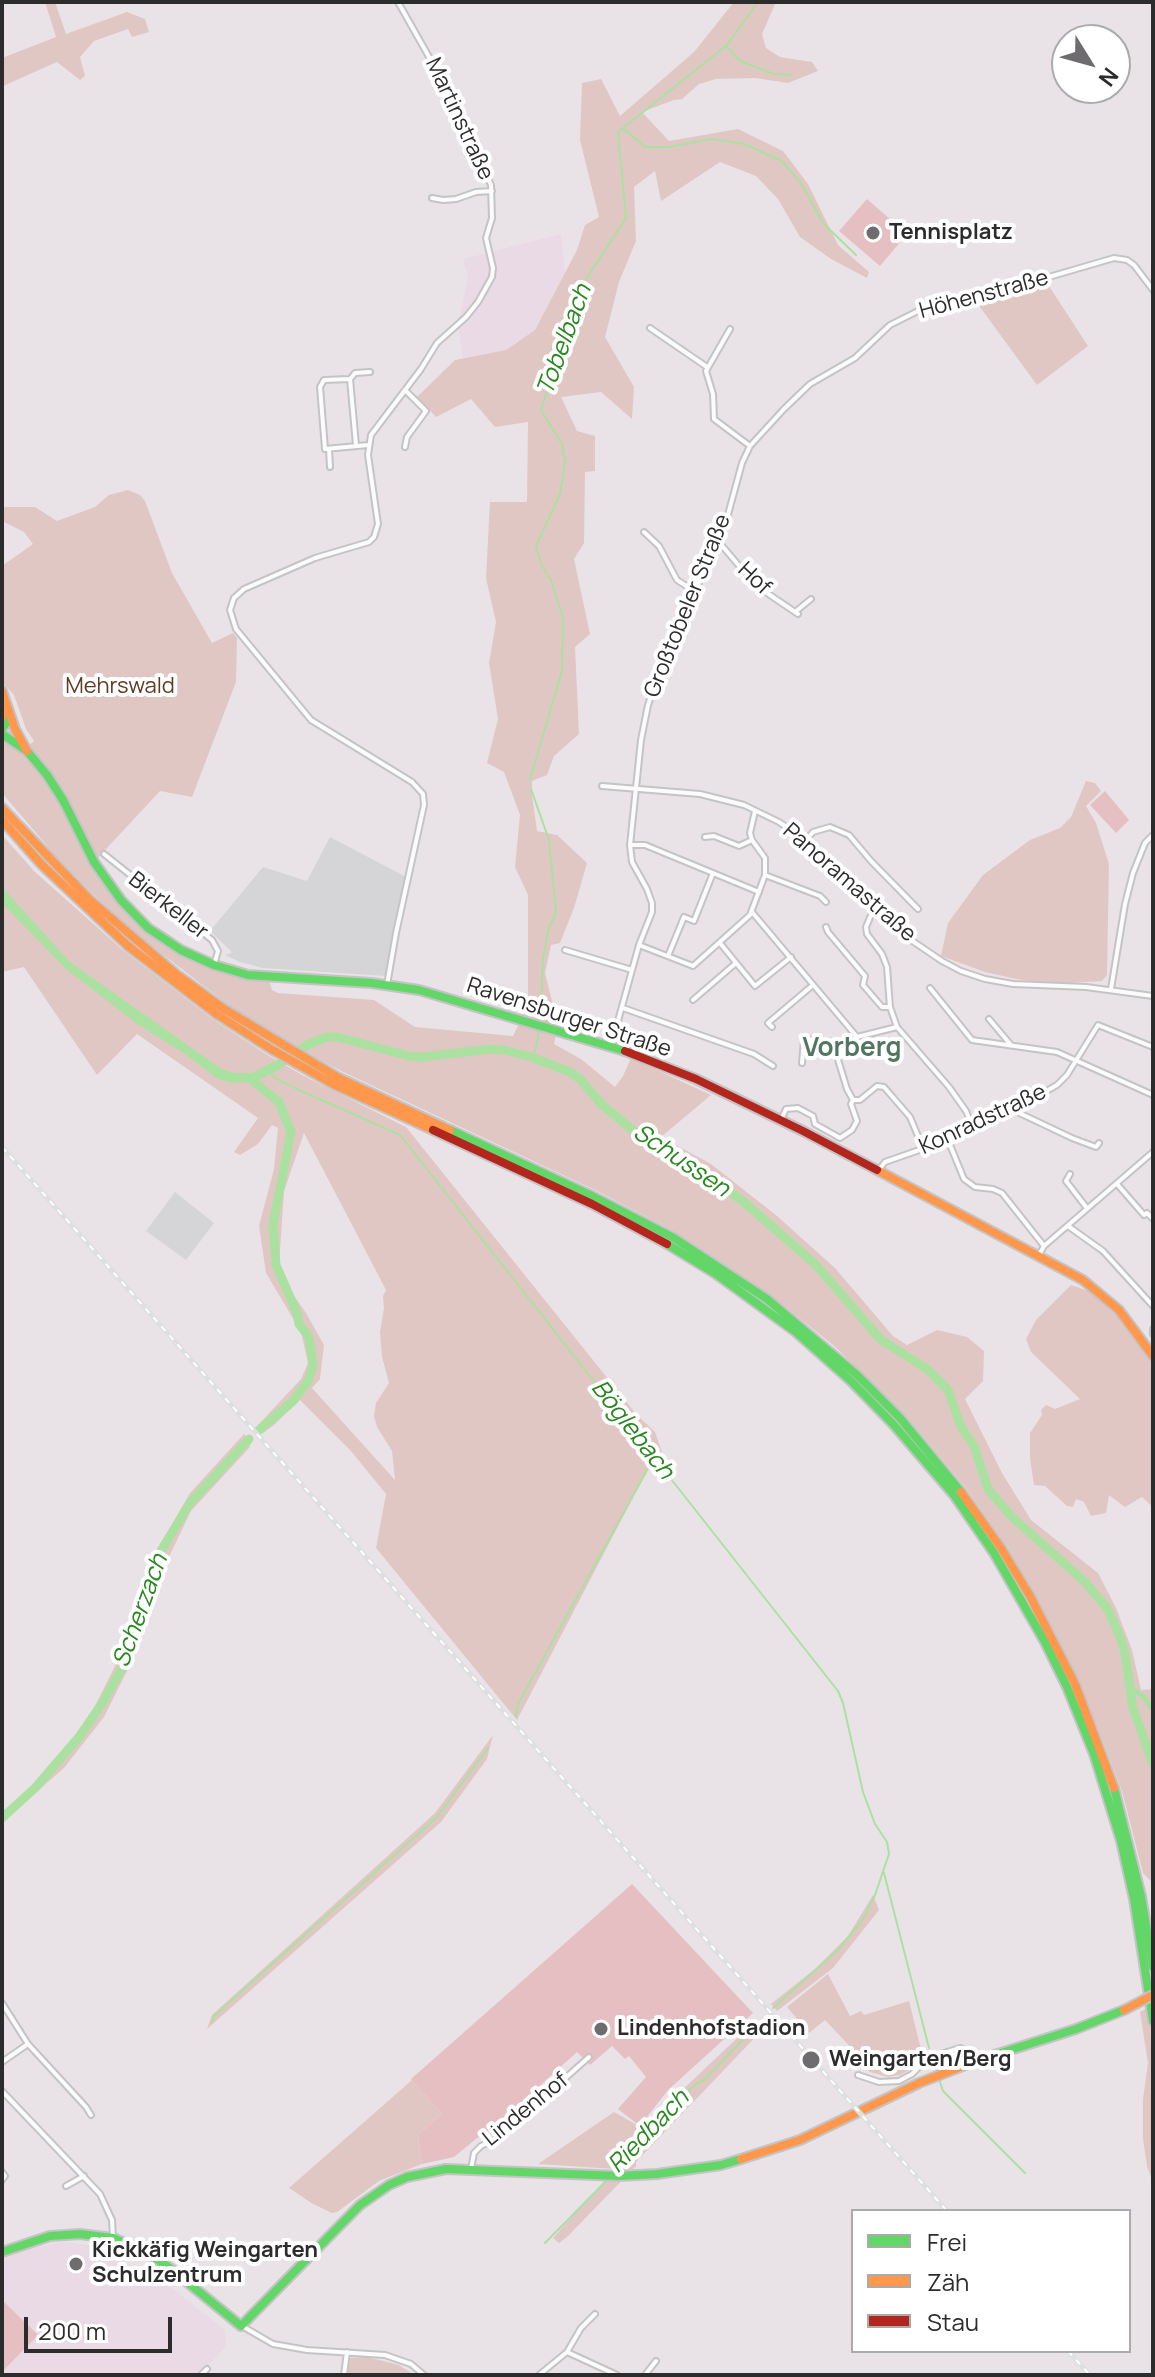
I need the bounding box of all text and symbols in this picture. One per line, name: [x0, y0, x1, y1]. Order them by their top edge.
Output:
north arrow: [1051, 24, 1131, 104]
street label: Martinstraße: [419, 54, 499, 184]
text: N: [1092, 62, 1125, 93]
place label: Tennisplatz: [889, 220, 1013, 246]
marker: Tennisplatz: [864, 224, 882, 242]
street label: Höhenstraße: [916, 265, 1052, 325]
water label: Tobelbach: [532, 281, 598, 399]
street label: Großtobeler Straße: [639, 511, 737, 701]
street label: Hof: [732, 557, 776, 601]
park label: Mehrswald: [65, 674, 175, 700]
street label: Panoramastraße: [777, 818, 921, 948]
street label: Bierkeller: [123, 867, 213, 945]
street label: Ravensburger Straße: [463, 972, 675, 1064]
district label: Vorberg: [802, 1033, 902, 1065]
street label: Konradstraße: [915, 1079, 1051, 1161]
water label: Schussen: [627, 1118, 735, 1204]
water label: Böglebach: [584, 1375, 680, 1485]
water label: Scherzach: [107, 1551, 175, 1671]
place label: Lindenhofstadion: [617, 2016, 806, 2042]
marker: Lindenhofstadion: [592, 2020, 610, 2038]
place label: Weingarten/Berg: [829, 2047, 1011, 2073]
marker: Weingarten/Berg: [800, 2049, 822, 2071]
street label: Lindenhof: [478, 2068, 574, 2152]
water label: Riedbach: [602, 2085, 696, 2179]
legend: [851, 2209, 1131, 2353]
text: Frei: [927, 2225, 967, 2258]
place label: Kickkäfig Weingarten Schulzentrum: [92, 2238, 318, 2290]
marker: Kickkäfig Weingarten Schulzentrum: [67, 2255, 85, 2273]
text: Zäh: [927, 2265, 969, 2298]
scale bar: [28, 2301, 176, 2351]
text: Stau: [927, 2305, 979, 2338]
text: 200 m: [38, 2314, 106, 2347]

